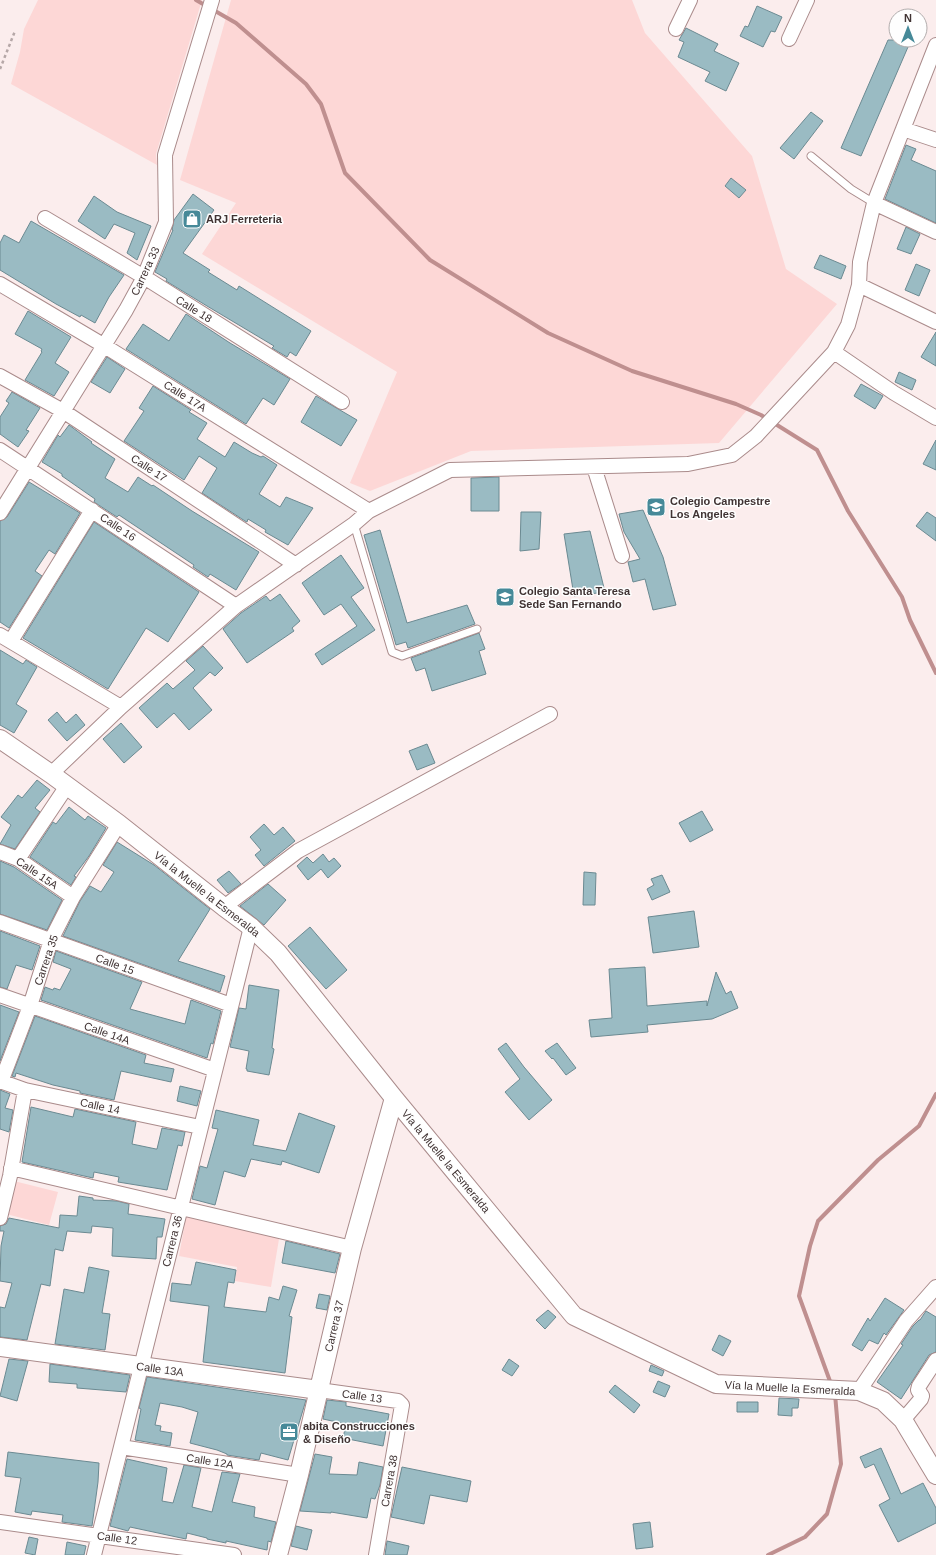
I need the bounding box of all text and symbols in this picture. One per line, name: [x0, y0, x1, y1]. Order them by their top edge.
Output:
north arrow: [888, 8, 928, 48]
text: N: [904, 12, 912, 24]
shop icon: ARJ Ferreteria: [181, 208, 203, 230]
place label: ARJ Ferreteria: [206, 213, 283, 225]
street label: Carrera 33: [128, 245, 162, 297]
street label: Calle 18: [174, 293, 214, 325]
street label: Calle 17A: [162, 378, 209, 414]
street label: Calle 17: [129, 452, 169, 484]
place label: Colegio Campestre Los Angeles: [670, 495, 770, 520]
school or university icon: Colegio Campestre Los Angeles: [645, 496, 667, 518]
street label: Calle 16: [98, 511, 138, 543]
place label: Colegio Santa Teresa Sede San Fernando: [519, 585, 631, 610]
school or university icon: Colegio Santa Teresa Sede San Fernando: [494, 586, 516, 608]
street label: Vía la Muelle la Esmeralda: [152, 849, 263, 940]
street label: Calle 15A: [14, 855, 61, 892]
street label: Carrera 35: [32, 933, 60, 987]
street label: Calle 15: [94, 951, 136, 977]
street label: Calle 14A: [82, 1020, 132, 1047]
street label: Calle 14: [79, 1096, 121, 1116]
street label: Vía la Muelle la Esmeralda: [399, 1107, 493, 1216]
street label: Carrera 36: [160, 1214, 184, 1268]
street label: Carrera 37: [322, 1299, 346, 1353]
street label: Calle 13A: [136, 1360, 185, 1378]
street label: Vía la Muelle la Esmeralda: [724, 1379, 857, 1397]
street label: Calle 13: [341, 1387, 383, 1405]
place label: abita Construcciones & Diseño: [303, 1420, 415, 1445]
office icon: abita Construcciones & Diseño: [278, 1421, 300, 1443]
street label: Calle 12A: [186, 1451, 235, 1471]
street label: Carrera 38: [379, 1454, 399, 1508]
street label: Calle 12: [96, 1529, 138, 1547]

